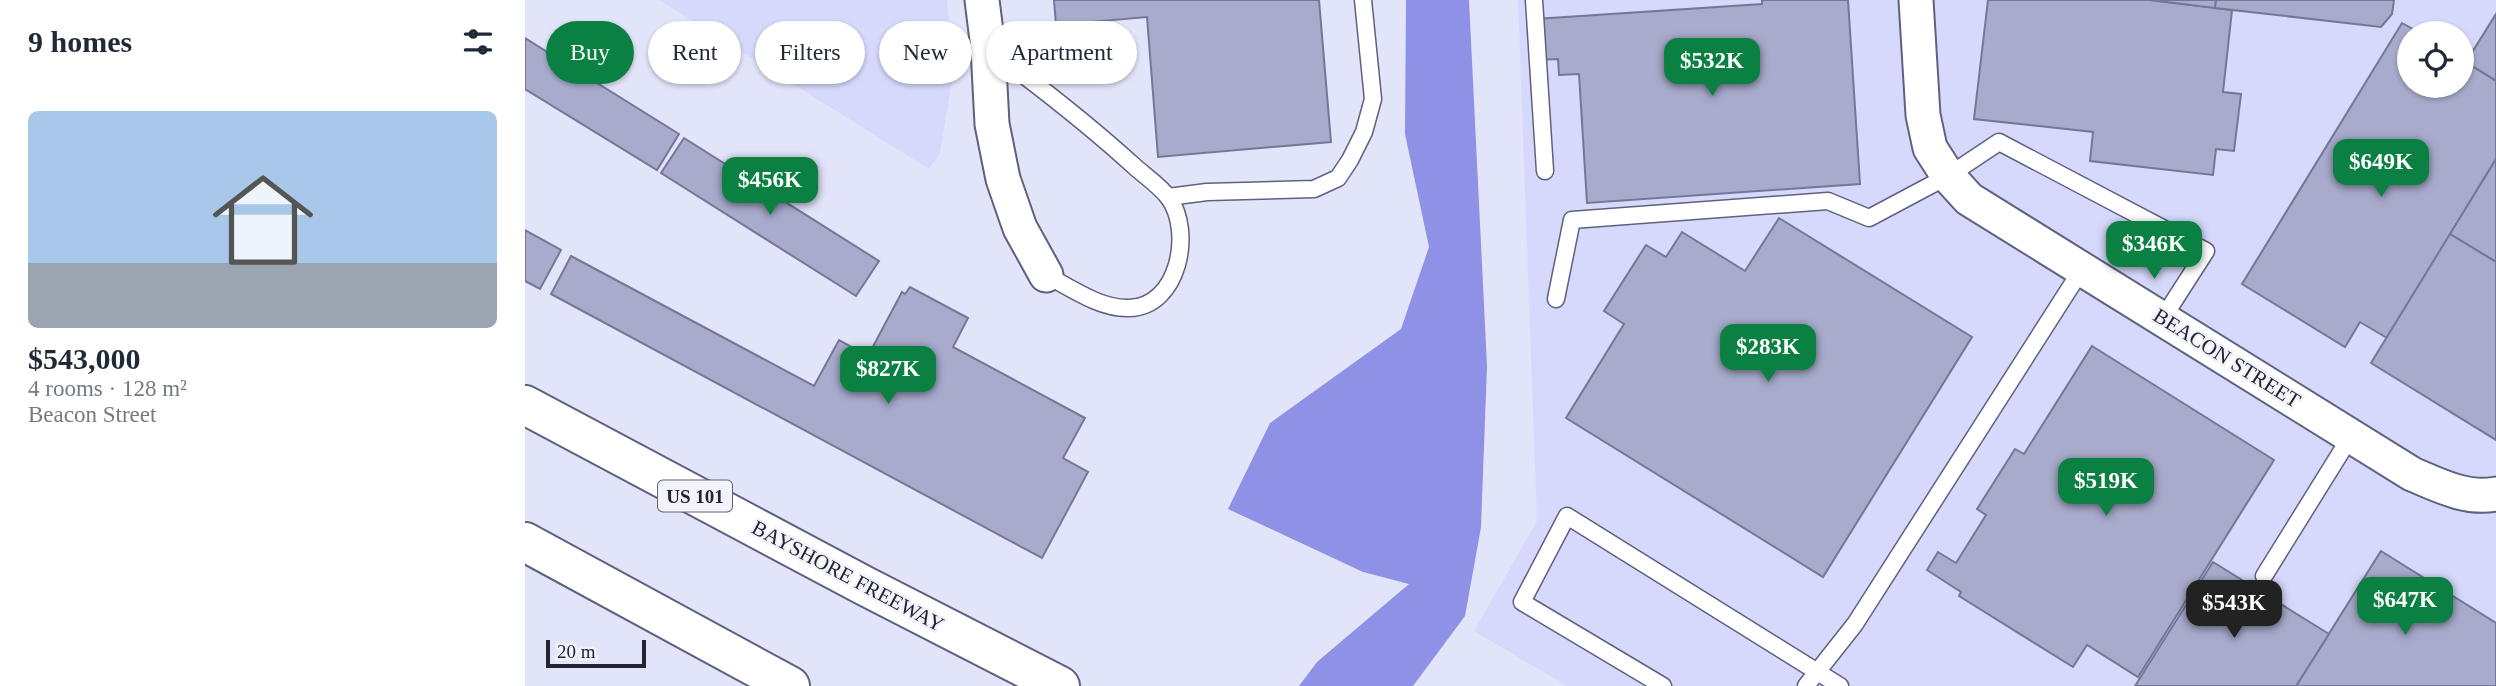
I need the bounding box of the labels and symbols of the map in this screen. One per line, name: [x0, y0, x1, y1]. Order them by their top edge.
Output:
pin: $532K: [1663, 38, 1761, 98]
pin: $649K: [2332, 140, 2430, 199]
pin: $456K: [721, 158, 819, 217]
pin: $346K: [2105, 222, 2203, 281]
street label: BEACON STREET: [2149, 303, 2305, 413]
pin: $283K: [1719, 324, 1817, 384]
pin: $827K: [839, 346, 937, 406]
pin: $519K: [2057, 458, 2155, 518]
road number: US 101: [658, 481, 732, 512]
street label: BAYSHORE FREEWAY: [748, 515, 948, 637]
pin: $647K: [2356, 578, 2454, 637]
pin: $543K: [2185, 580, 2283, 640]
scale bar: [546, 637, 646, 669]

